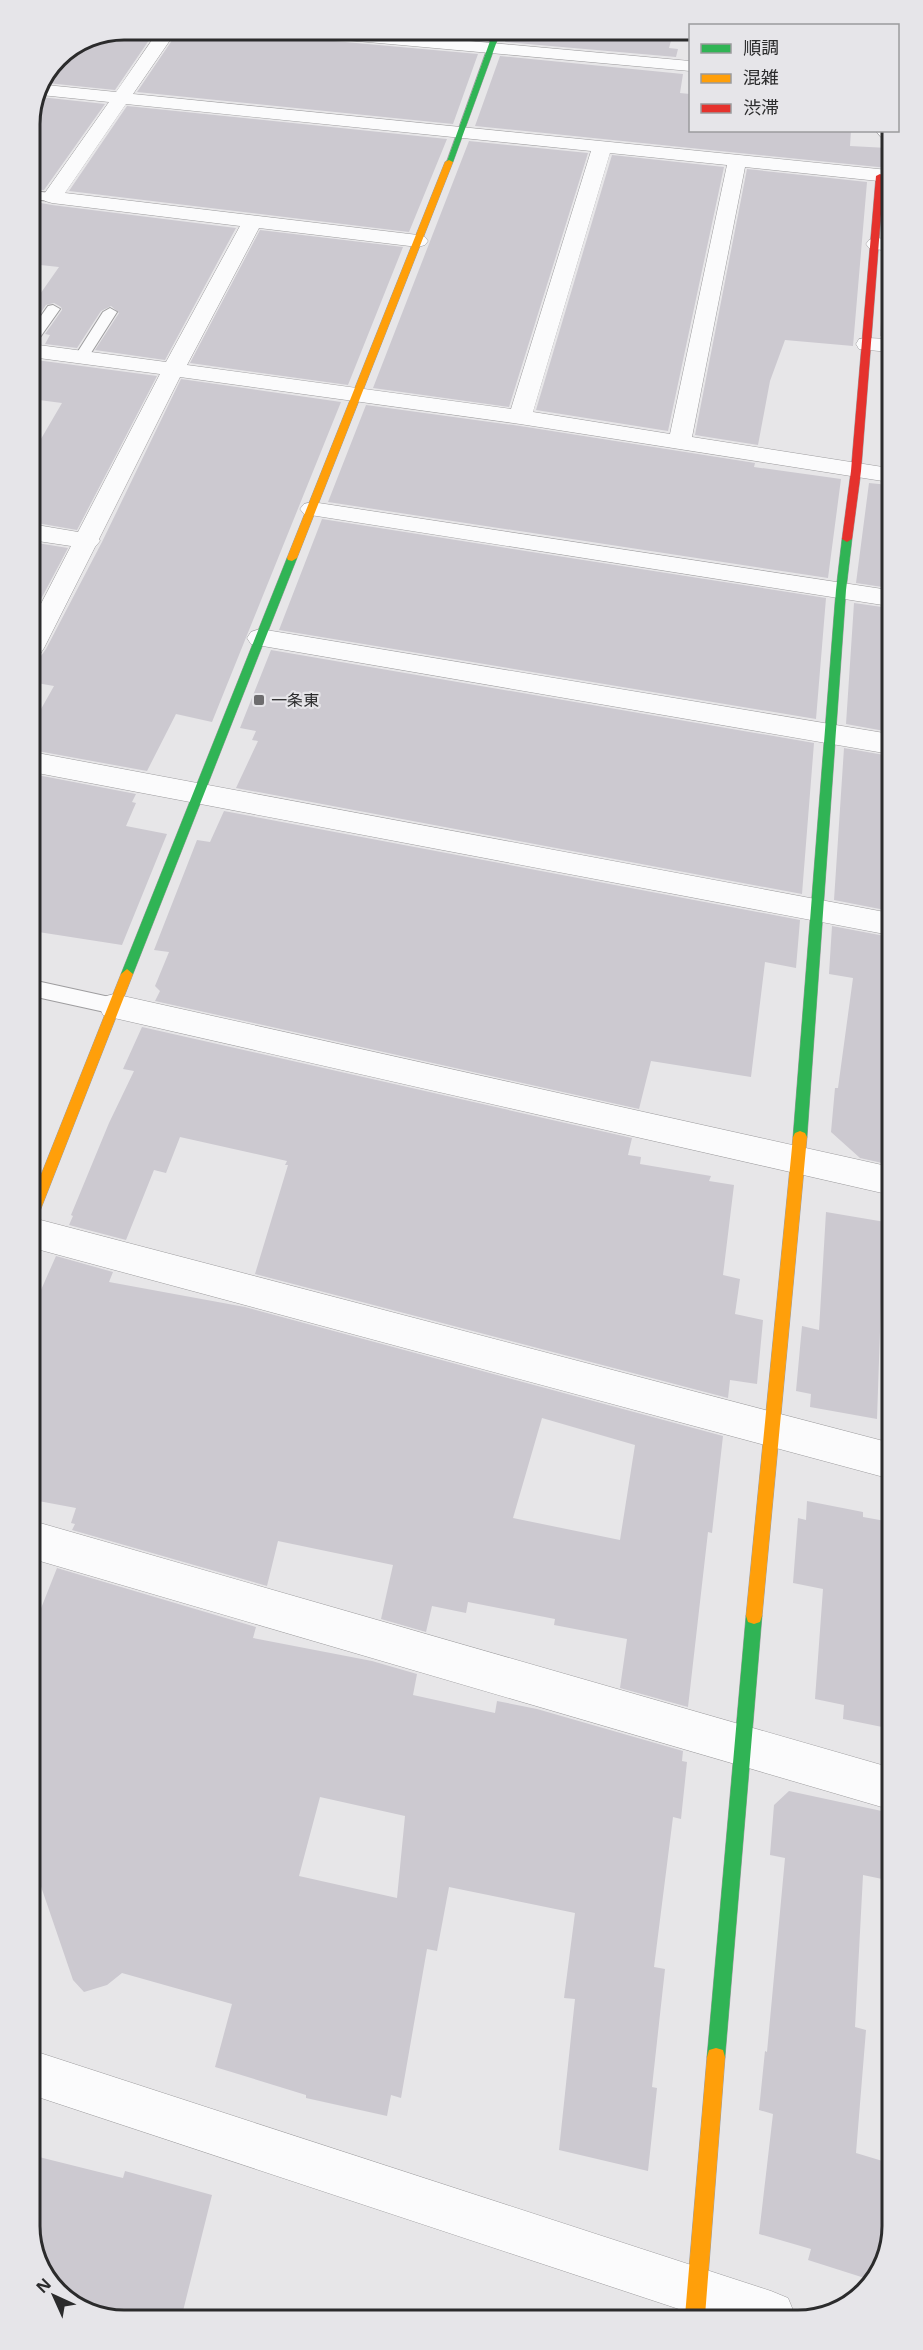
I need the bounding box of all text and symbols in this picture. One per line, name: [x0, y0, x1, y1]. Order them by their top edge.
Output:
legend: [689, 24, 899, 132]
text: 順調: [743, 35, 779, 59]
text: 混雑: [743, 65, 779, 89]
text: 渋滞: [743, 95, 779, 119]
place label: 一条東: [271, 689, 319, 711]
marker: 一条東: [252, 693, 266, 707]
north arrow: [24, 2266, 84, 2326]
text: N: [31, 2273, 56, 2298]

